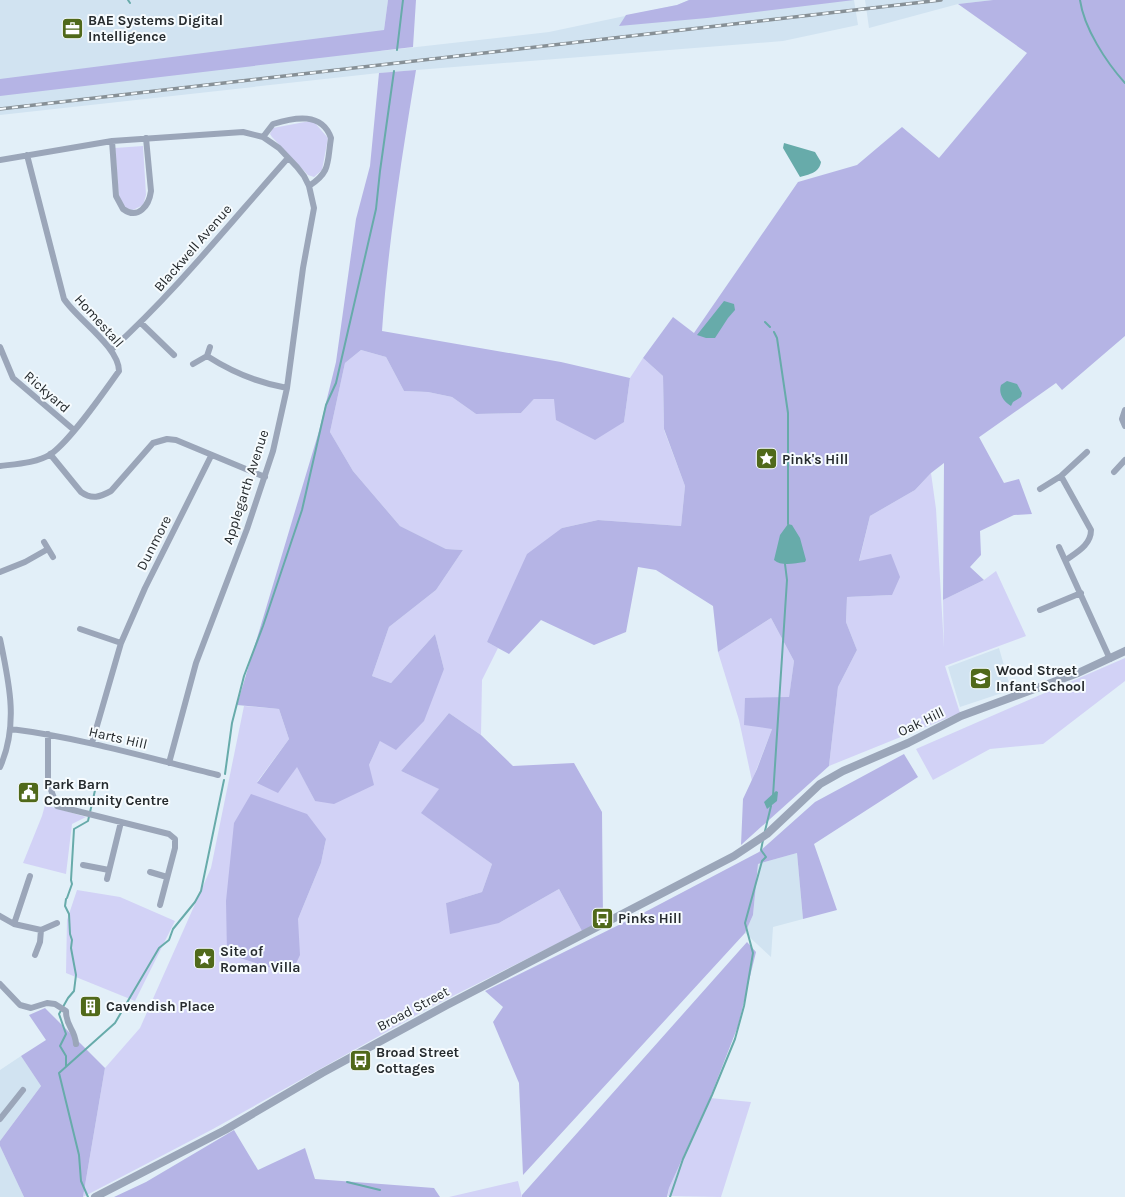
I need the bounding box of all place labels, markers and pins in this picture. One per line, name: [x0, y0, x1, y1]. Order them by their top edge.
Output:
place label: BAE Systems Digital Intelligence: [88, 12, 223, 45]
office icon: BAE Systems Digital Intelligence: [60, 15, 86, 41]
place icon: Pink's Hill: [753, 446, 779, 472]
place label: Pink's Hill: [782, 451, 848, 468]
place label: Wood Street Infant School: [996, 662, 1085, 695]
school or university icon: Wood Street Infant School: [967, 665, 993, 691]
place label: Park Barn Community Centre: [44, 776, 169, 809]
public building icon: Park Barn Community Centre: [16, 779, 42, 805]
bus stop icon: Pinks Hill: [590, 905, 616, 931]
place label: Pinks Hill: [618, 910, 682, 927]
place label: Site of Roman Villa: [220, 943, 300, 976]
place icon: Site of Roman Villa: [191, 946, 217, 972]
building icon: Cavendish Place: [78, 993, 104, 1019]
place label: Cavendish Place: [106, 998, 215, 1015]
place label: Broad Street Cottages: [376, 1044, 460, 1077]
bus stop icon: Broad Street Cottages: [347, 1047, 373, 1073]

